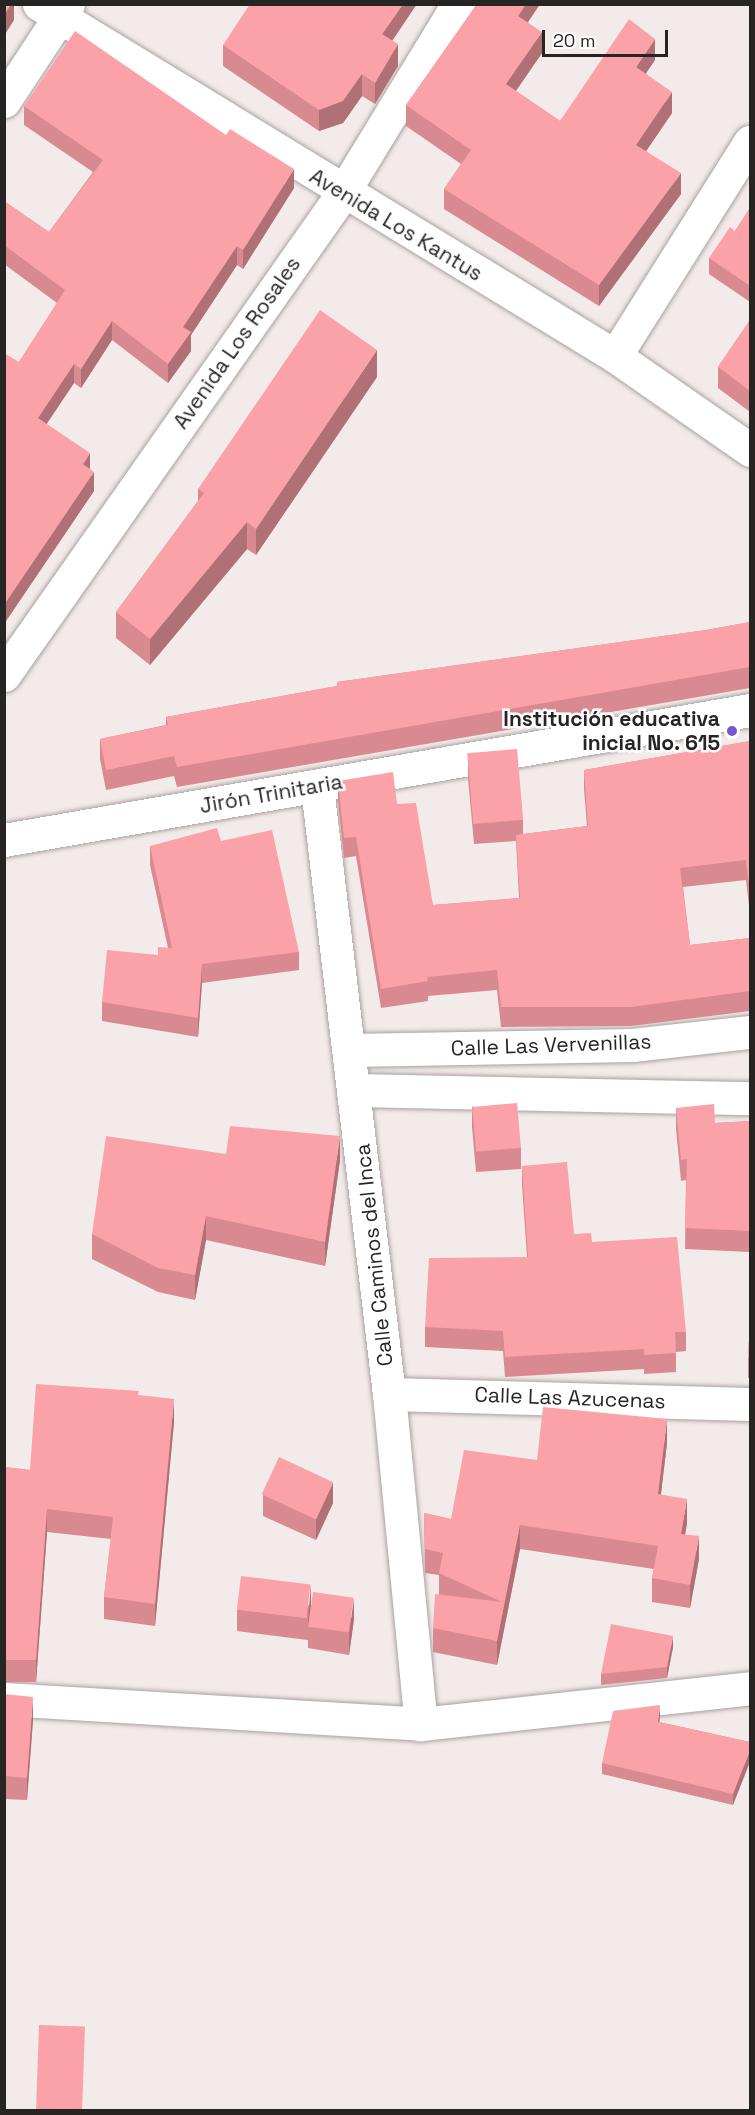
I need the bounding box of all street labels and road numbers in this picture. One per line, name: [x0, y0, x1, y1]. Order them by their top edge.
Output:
street label: Avenida Los Kantus: [305, 163, 487, 287]
street label: Avenida Los Rosales: [168, 252, 306, 434]
street label: Jirón Trinitaria: [197, 769, 345, 819]
street label: Calle Las Vervenillas: [450, 1029, 652, 1061]
street label: Calle Caminos del Inca: [350, 1142, 398, 1368]
street label: Calle Las Azucenas: [474, 1382, 666, 1414]

